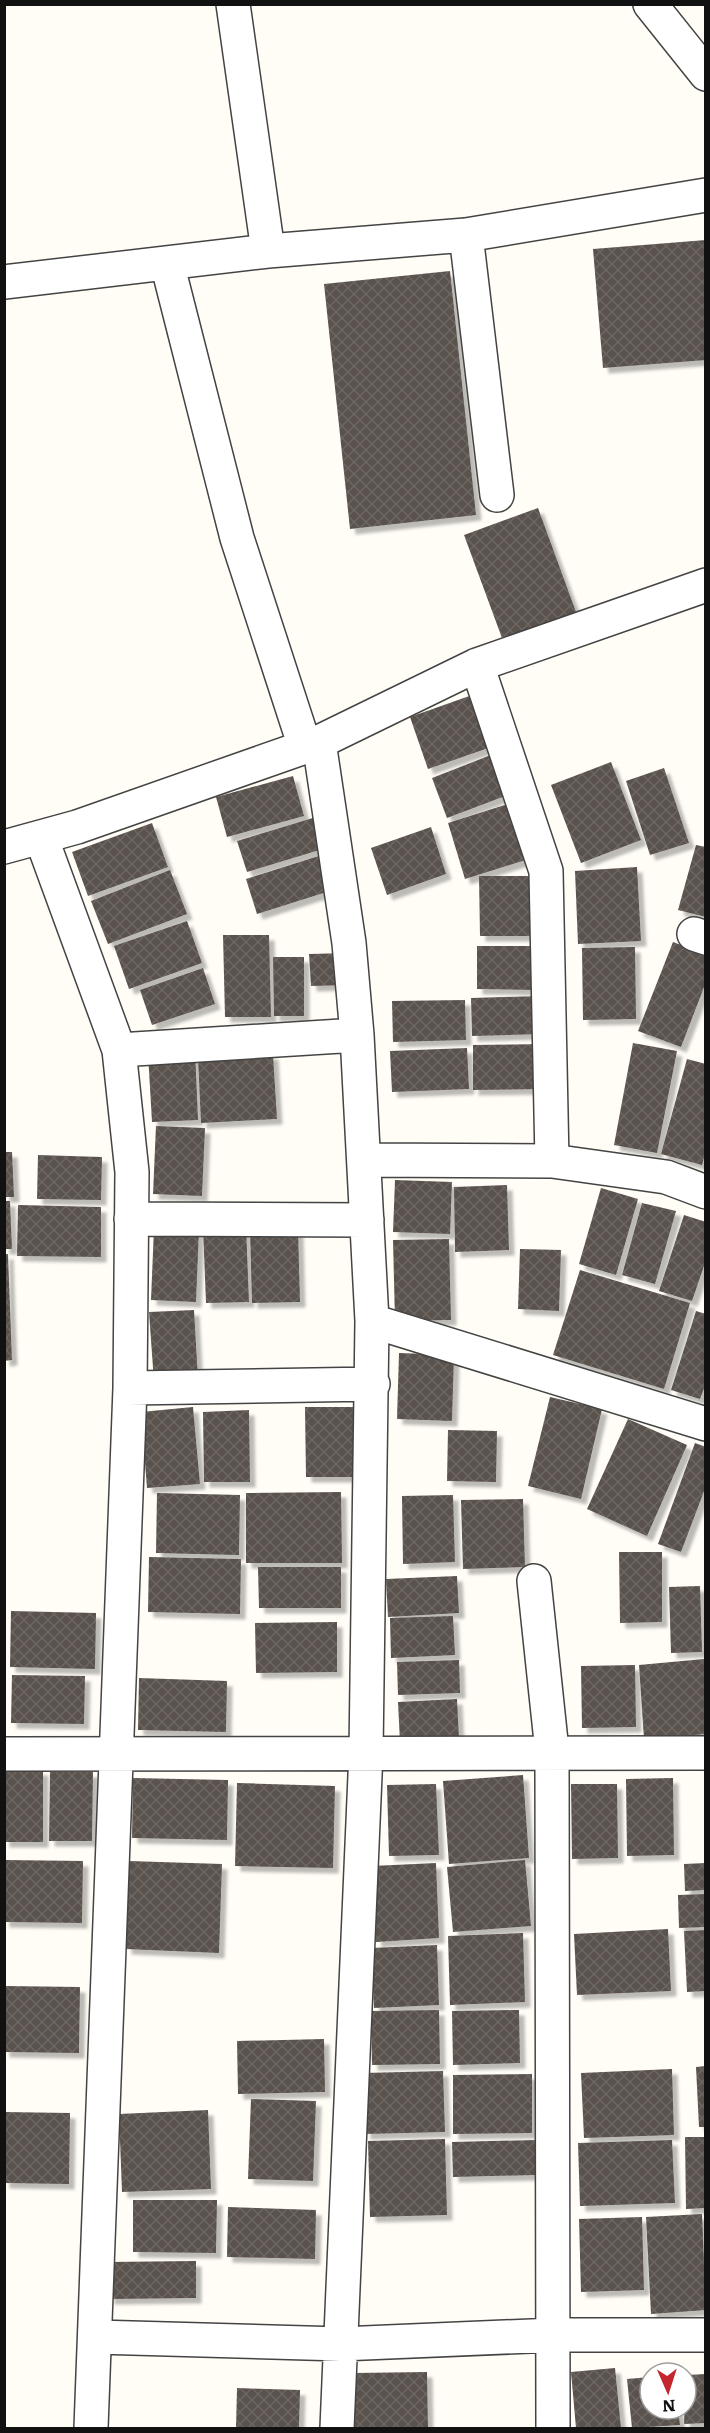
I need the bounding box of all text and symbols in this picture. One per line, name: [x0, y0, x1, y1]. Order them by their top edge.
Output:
north arrow: [638, 2361, 698, 2421]
text: N: [661, 2395, 676, 2419]

